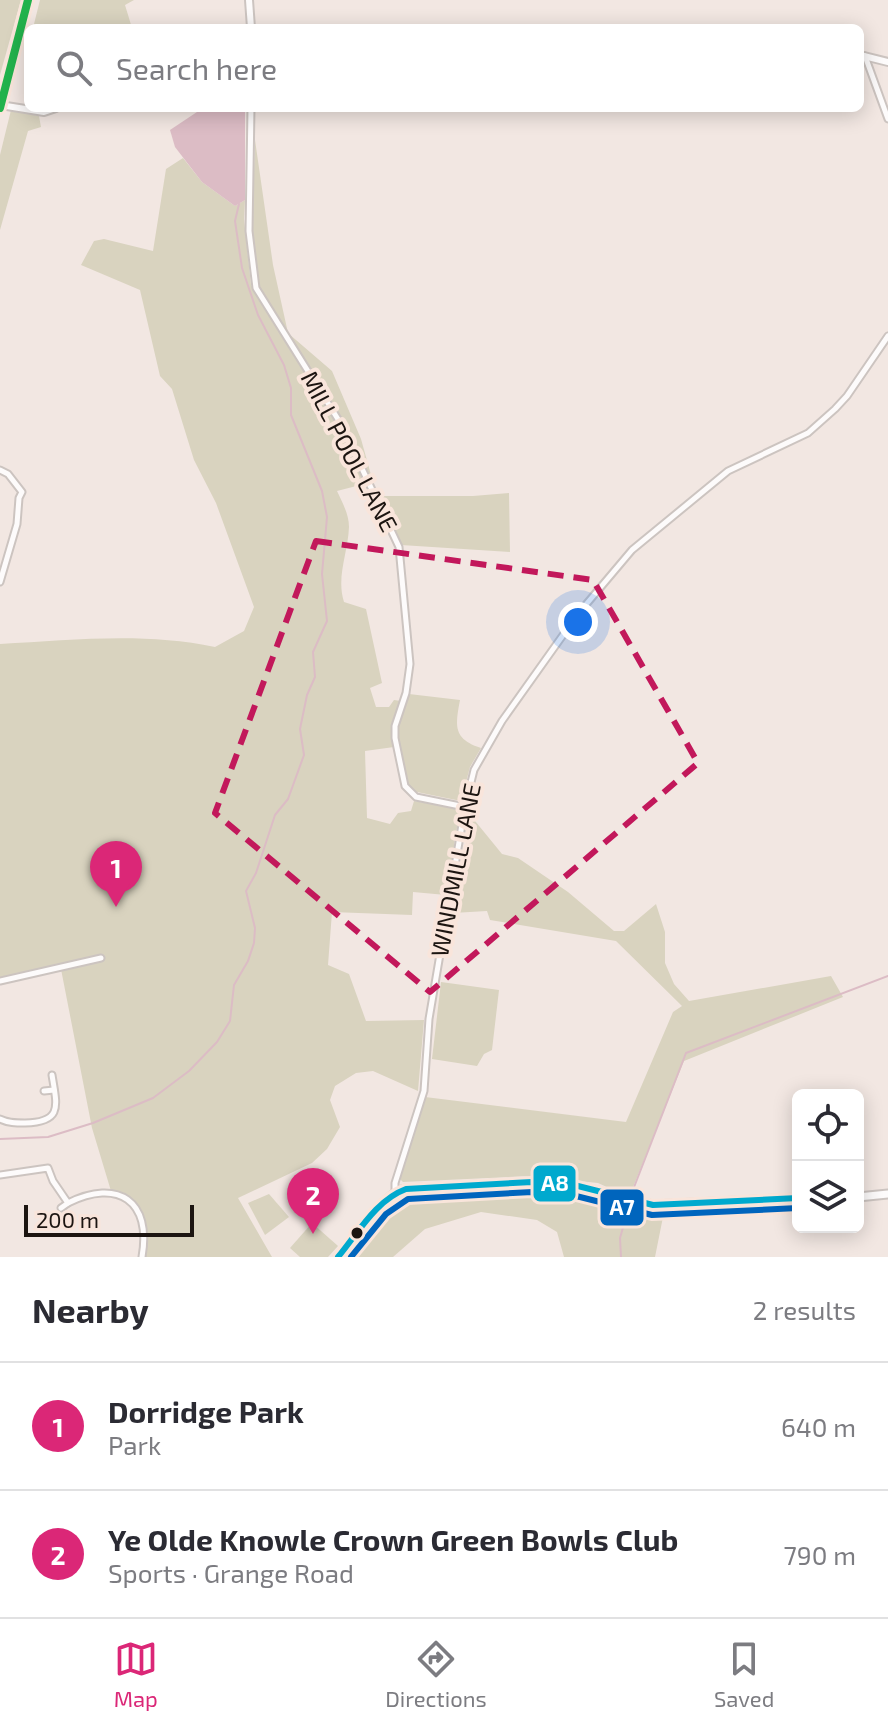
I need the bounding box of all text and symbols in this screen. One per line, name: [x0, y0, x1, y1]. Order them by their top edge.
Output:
search box: [24, 24, 864, 112]
icon: search: [52, 46, 96, 90]
text: Search here: [116, 50, 277, 86]
street label: MILL POOL LANE: [295, 366, 405, 536]
your location: [558, 602, 598, 642]
street label: WINDMILL LANE: [424, 781, 486, 959]
pin: 1: [90, 841, 142, 907]
map controls: [792, 1089, 864, 1233]
button: locate: [792, 1089, 864, 1161]
button: layers: [792, 1161, 864, 1233]
line badge: A8: [532, 1164, 577, 1203]
pin: 2: [287, 1168, 339, 1234]
text: A8: [541, 1169, 569, 1195]
line badge: A7: [599, 1188, 645, 1227]
text: A7: [609, 1193, 635, 1219]
scale bar: [24, 1201, 194, 1237]
text: 200 m: [36, 1206, 99, 1232]
unlabelled marker: [349, 1225, 365, 1241]
text: Nearby: [32, 1289, 149, 1330]
text: 2 results: [753, 1294, 856, 1325]
text: Dorridge Park: [108, 1393, 304, 1429]
text: 1: [52, 1411, 64, 1442]
text: 640 m: [781, 1411, 856, 1442]
text: Park: [108, 1429, 161, 1460]
text: Ye Olde Knowle Crown Green Bowls Club: [108, 1521, 678, 1557]
text: 2: [50, 1539, 66, 1570]
text: 790 m: [784, 1539, 856, 1570]
text: Sports · Grange Road: [108, 1557, 354, 1588]
tab: Map: [114, 1637, 158, 1711]
tab: Directions: [385, 1637, 487, 1711]
tab: Saved: [714, 1637, 774, 1711]

